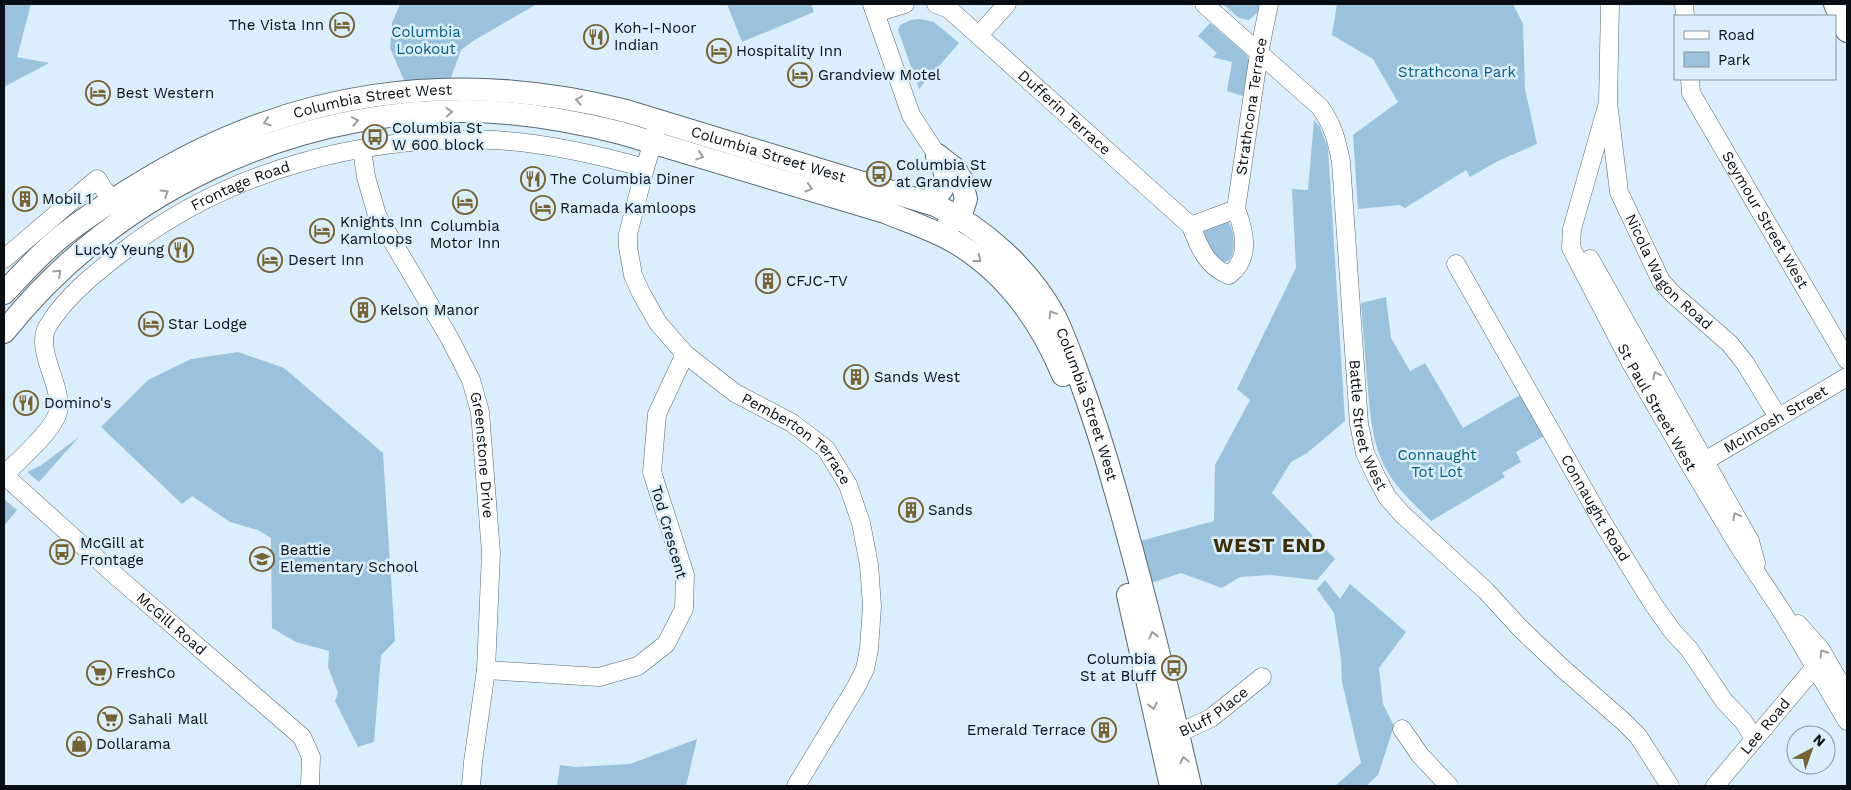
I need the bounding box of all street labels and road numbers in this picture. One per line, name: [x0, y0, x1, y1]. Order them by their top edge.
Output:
street label: Strathcona Terrace: [1232, 36, 1271, 176]
street label: Dufferin Terrace: [1014, 66, 1114, 159]
street label: Columbia Street West: [291, 81, 453, 122]
street label: Columbia Street West: [689, 122, 849, 187]
street label: Seymour Street West: [1718, 148, 1813, 292]
street label: Frontage Road: [188, 157, 292, 215]
street label: Nicola Wagon Road: [1622, 211, 1716, 333]
street label: Columbia Street West: [1052, 325, 1122, 484]
street label: St Paul Street West: [1613, 340, 1701, 475]
street label: Battle Street West: [1346, 359, 1391, 494]
street label: McIntosh Street: [1720, 381, 1831, 457]
street label: Pemberton Terrace: [739, 389, 855, 488]
street label: Greenstone Drive: [466, 390, 497, 519]
street label: Connaught Road: [1557, 451, 1634, 565]
street label: Tod Crescent: [647, 483, 691, 581]
street label: McGill Road: [133, 589, 210, 659]
street label: Bluff Place: [1176, 683, 1252, 741]
street label: Lee Road: [1736, 695, 1794, 758]

